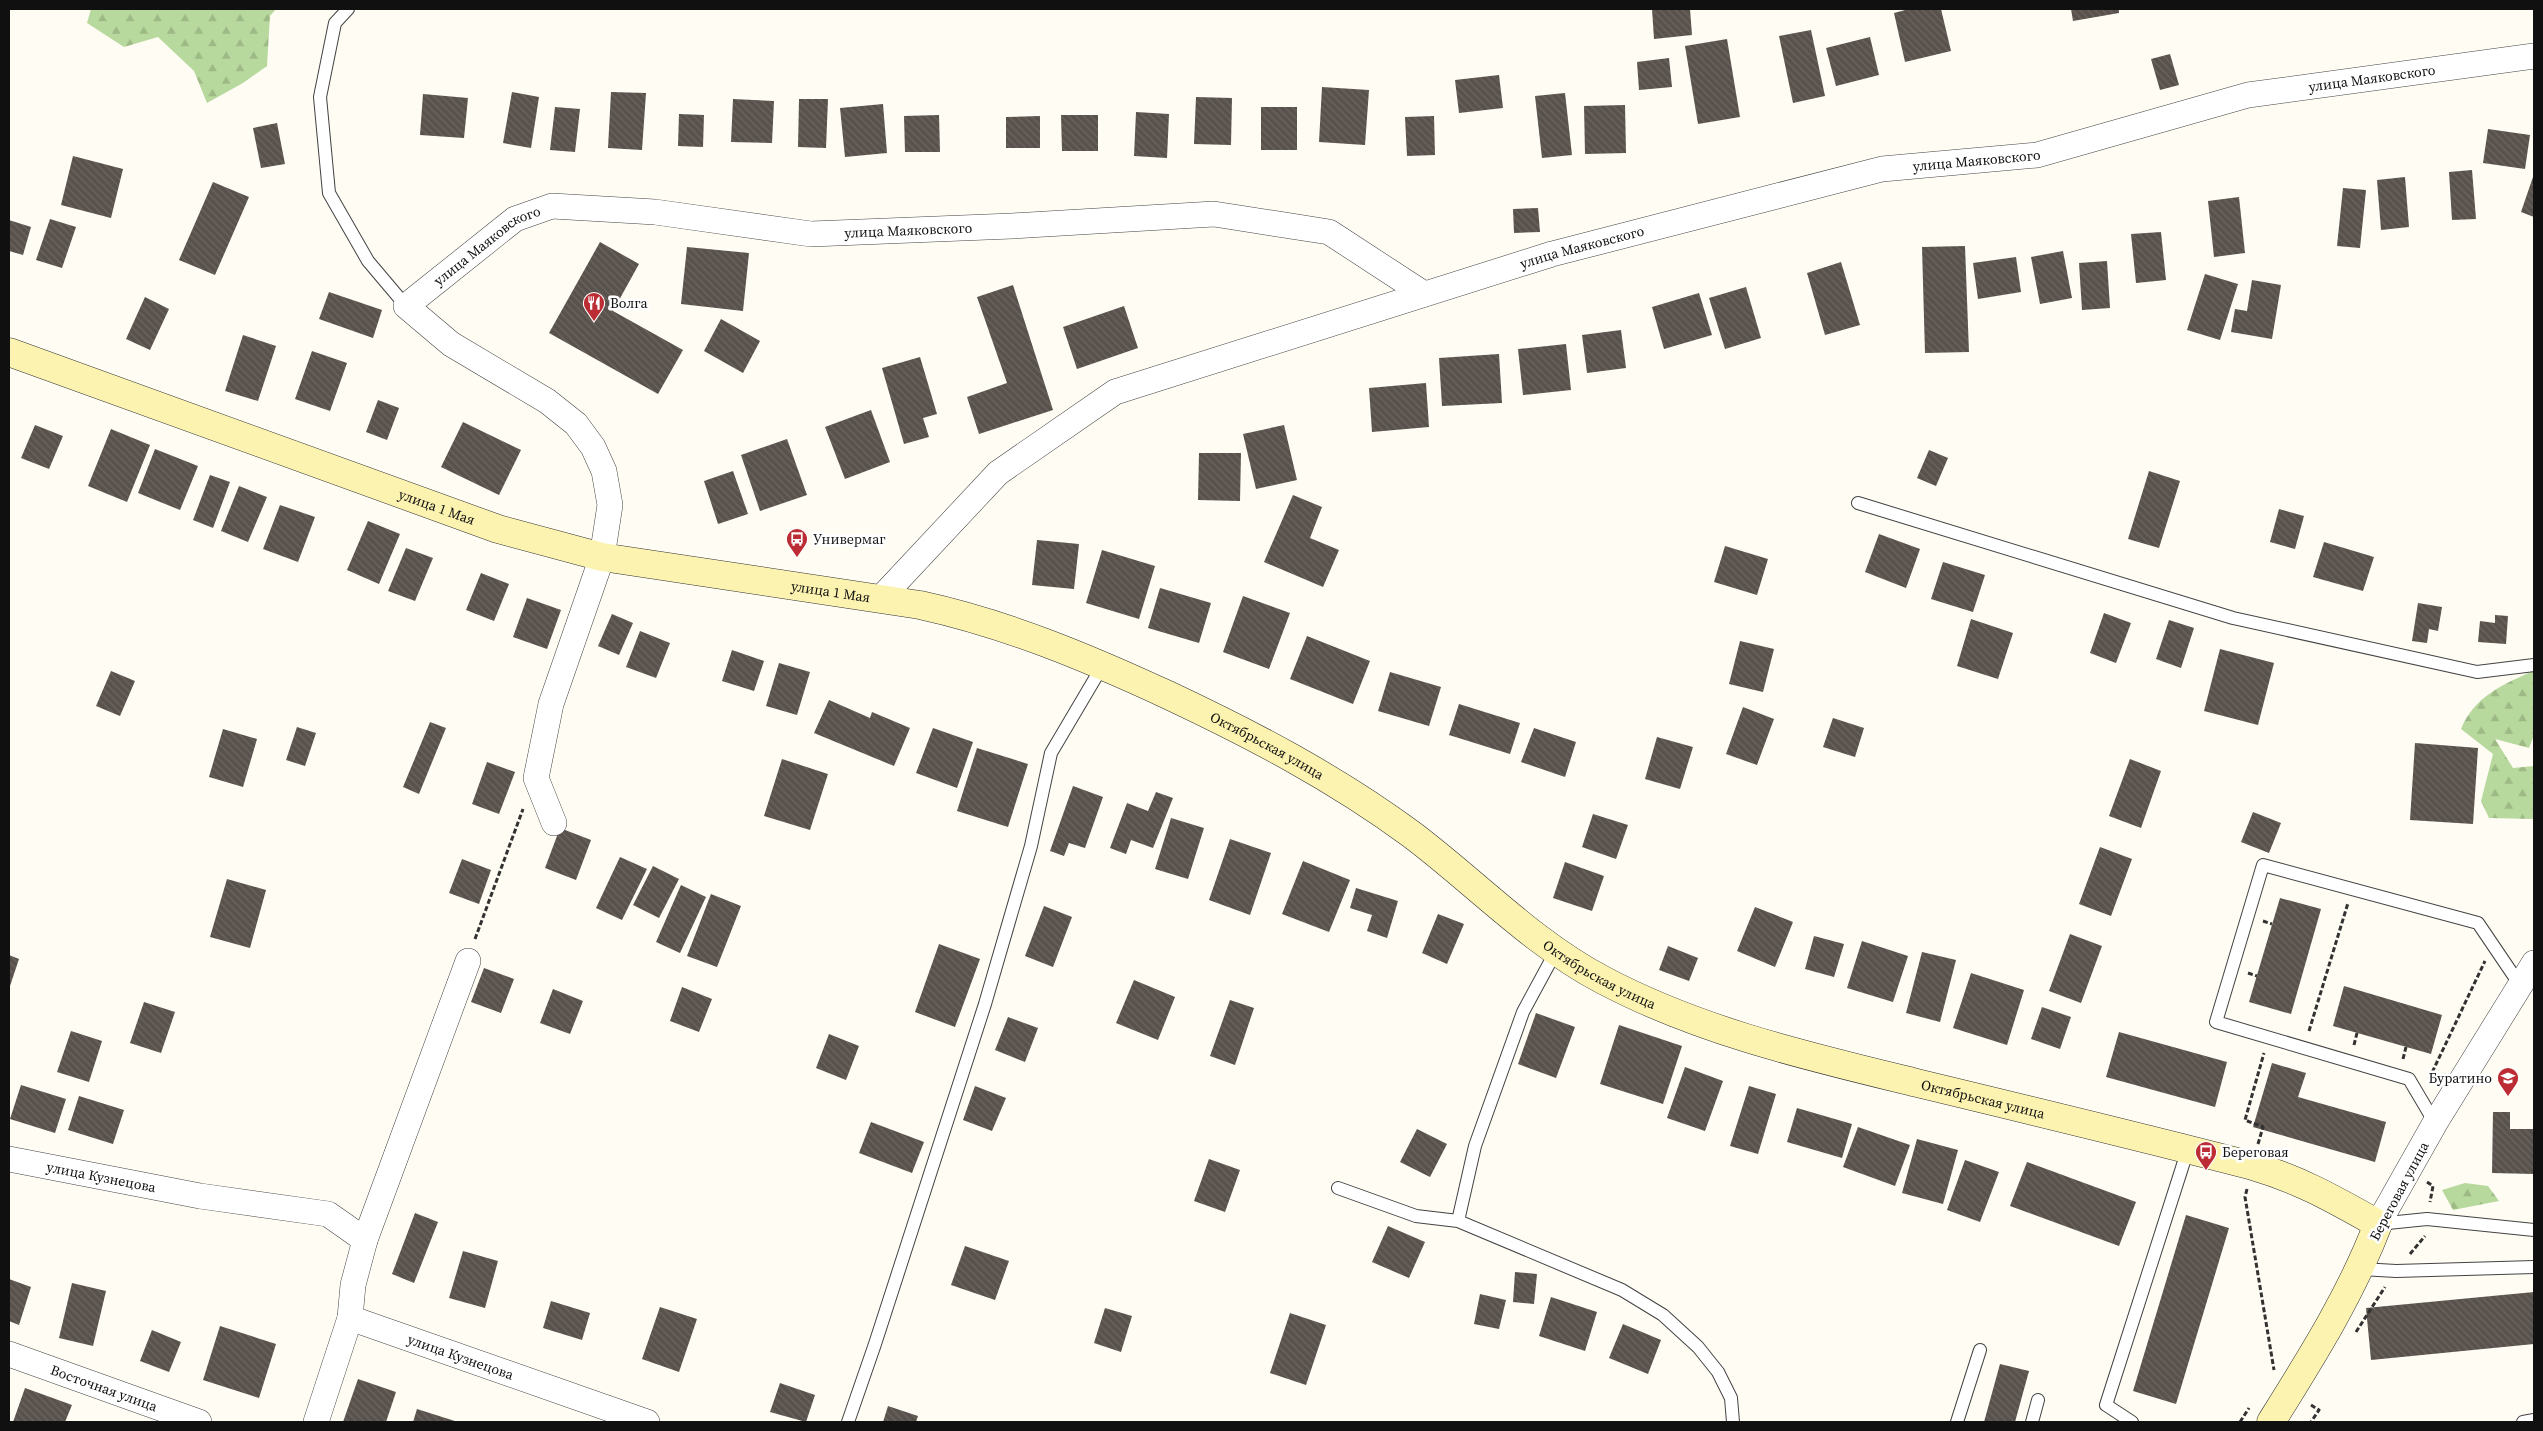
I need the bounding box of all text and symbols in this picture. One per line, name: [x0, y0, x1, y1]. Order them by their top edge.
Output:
street label: улица Маяковского: [2307, 60, 2437, 97]
street label: улица Маяковского: [1912, 145, 2042, 176]
street label: улица Маяковского: [429, 201, 543, 290]
street label: улица Маяковского: [844, 218, 973, 243]
street label: улица Маяковского: [1517, 221, 1647, 274]
restaurant icon: Волга: [582, 291, 606, 322]
place label: Волга: [610, 293, 649, 313]
street label: улица 1 Мая: [396, 484, 478, 530]
bus stop icon: Универмаг: [785, 527, 809, 558]
place label: Универмаг: [813, 529, 886, 549]
street label: улица 1 Мая: [790, 576, 872, 607]
street label: Октябрьская улица: [1207, 707, 1329, 785]
street label: Октябрьская улица: [1539, 935, 1660, 1014]
school or university icon: Буратино: [2496, 1066, 2520, 1097]
place label: Буратино: [2428, 1068, 2492, 1088]
street label: Октябрьская улица: [1919, 1074, 2048, 1124]
street label: Береговая улица: [2364, 1137, 2434, 1244]
bus stop icon: Береговая: [2194, 1140, 2218, 1171]
place label: Береговая: [2222, 1142, 2289, 1162]
street label: улица Кузнецова: [45, 1157, 159, 1197]
street label: улица Кузнецова: [405, 1329, 517, 1385]
street label: Восточная улица: [48, 1360, 161, 1417]

